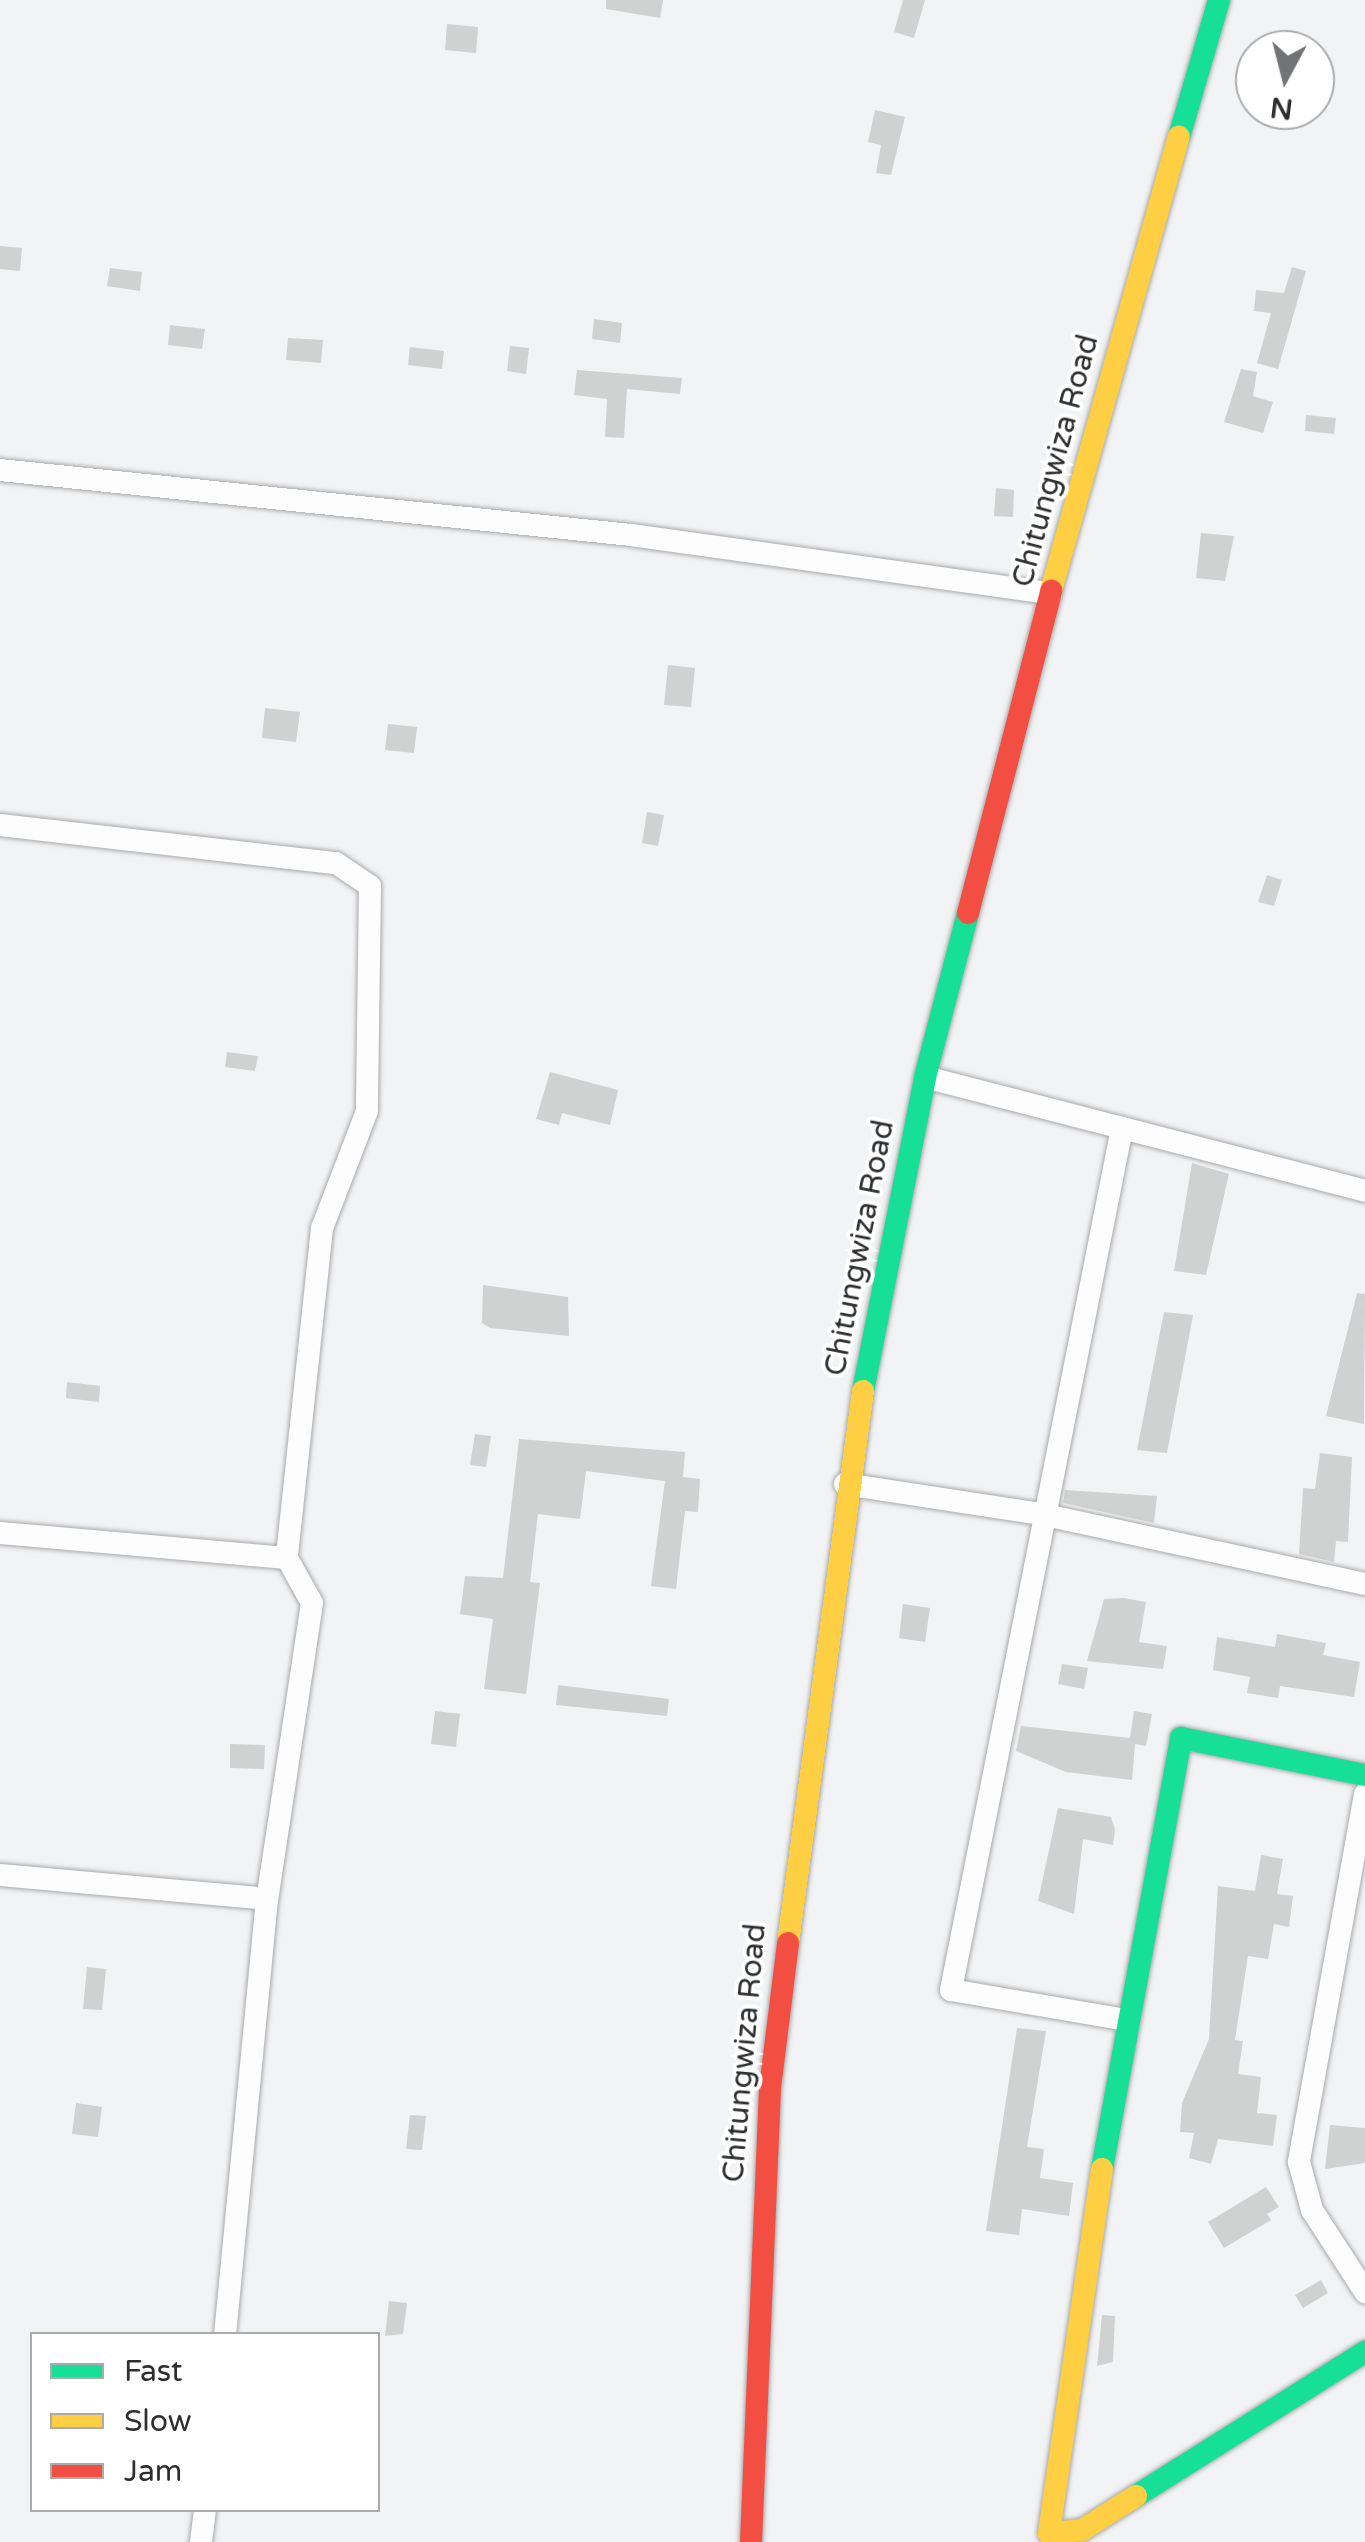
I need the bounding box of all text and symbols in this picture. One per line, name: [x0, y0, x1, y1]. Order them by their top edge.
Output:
north arrow: [1235, 30, 1335, 130]
text: N: [1268, 90, 1295, 126]
street label: Chitungwiza Road: [1005, 331, 1107, 591]
street label: Chitungwiza Road: [818, 1117, 902, 1379]
street label: Chitungwiza Road: [716, 1922, 774, 2184]
legend: [30, 2332, 380, 2512]
text: Fast: [124, 2353, 183, 2390]
text: Slow: [124, 2403, 192, 2440]
text: Jam: [124, 2453, 182, 2490]

